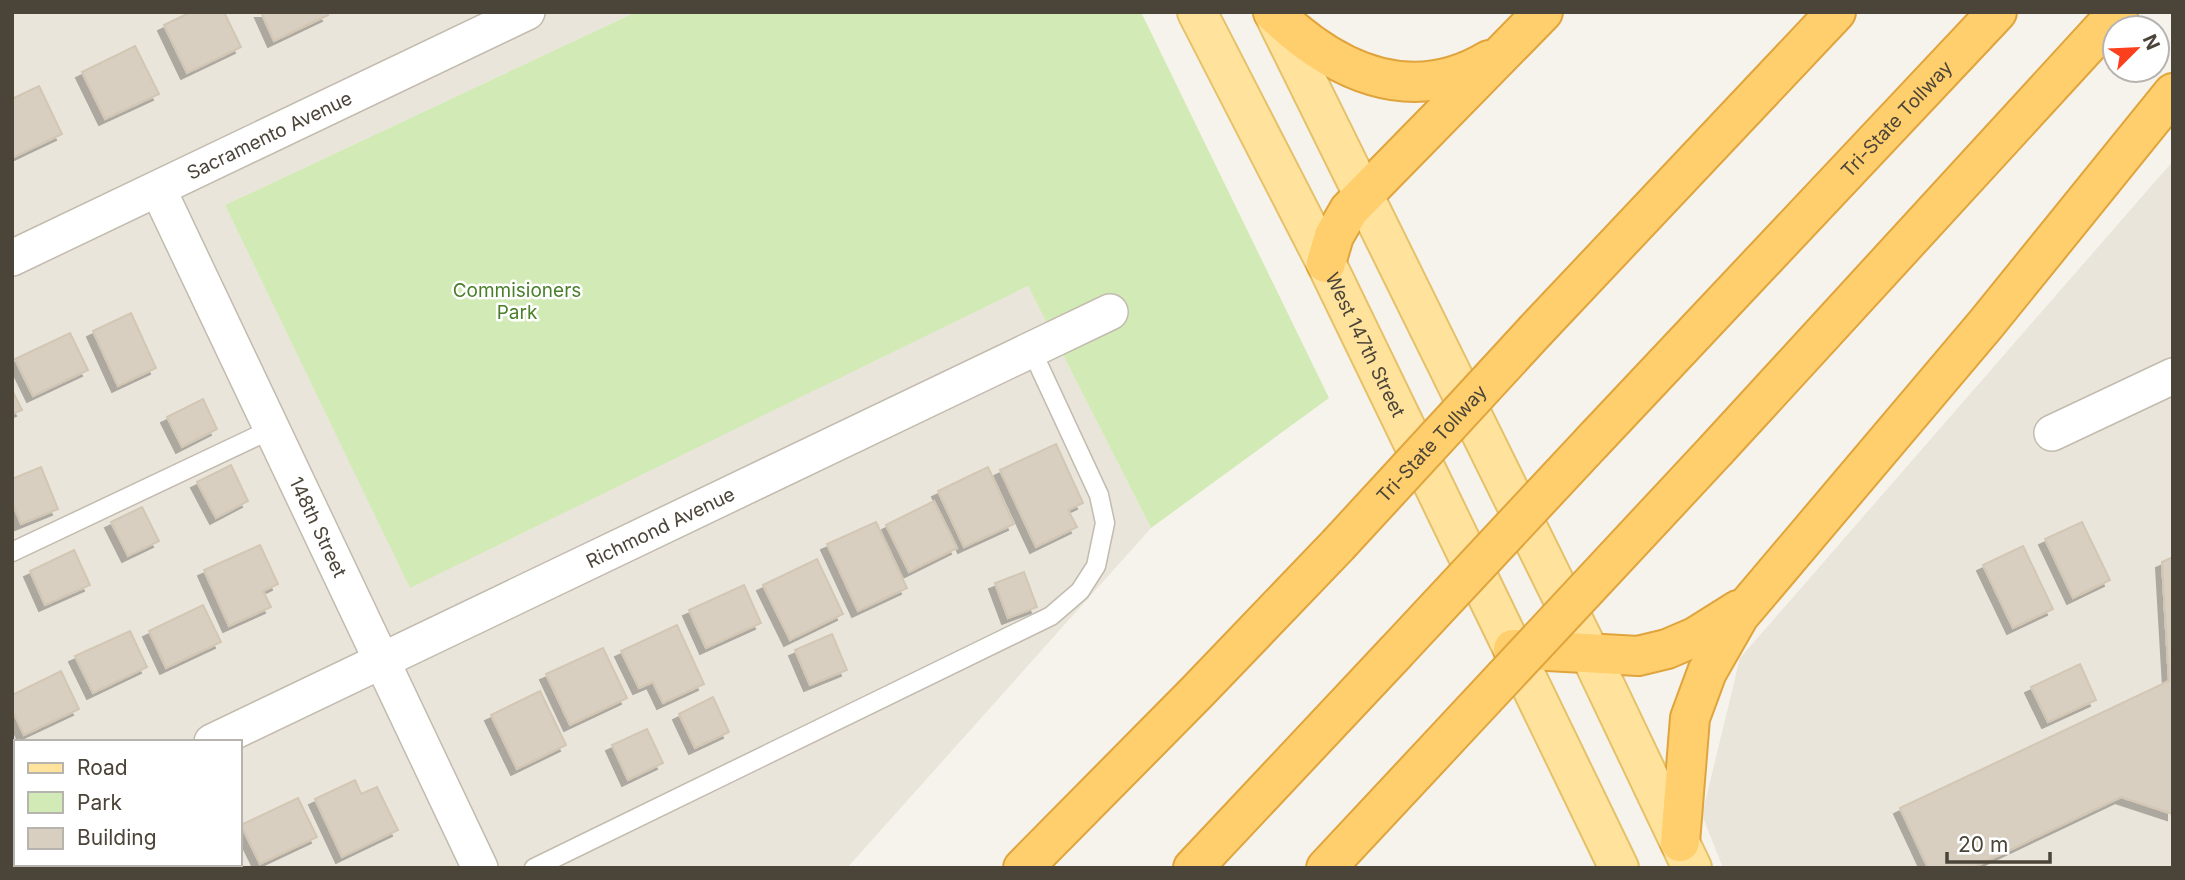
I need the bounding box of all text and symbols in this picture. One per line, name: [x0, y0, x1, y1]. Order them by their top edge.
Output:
north arrow: [2101, 14, 2171, 84]
text: N: [2138, 31, 2165, 54]
street label: Tri-State Tollway: [1836, 56, 1957, 182]
street label: Sacramento Avenue: [183, 86, 356, 185]
street label: West 147th Street: [1320, 269, 1410, 421]
park label: Commisioners Park: [453, 279, 581, 324]
street label: Tri-State Tollway: [1372, 380, 1492, 507]
street label: 148th Street: [284, 473, 351, 581]
street label: Richmond Avenue: [582, 482, 739, 573]
legend: [14, 740, 242, 866]
text: Road: [77, 755, 128, 780]
text: Park: [77, 790, 122, 815]
scale bar: [1947, 820, 2050, 864]
text: Building: [77, 825, 157, 850]
text: 20 m: [1958, 832, 2008, 857]

